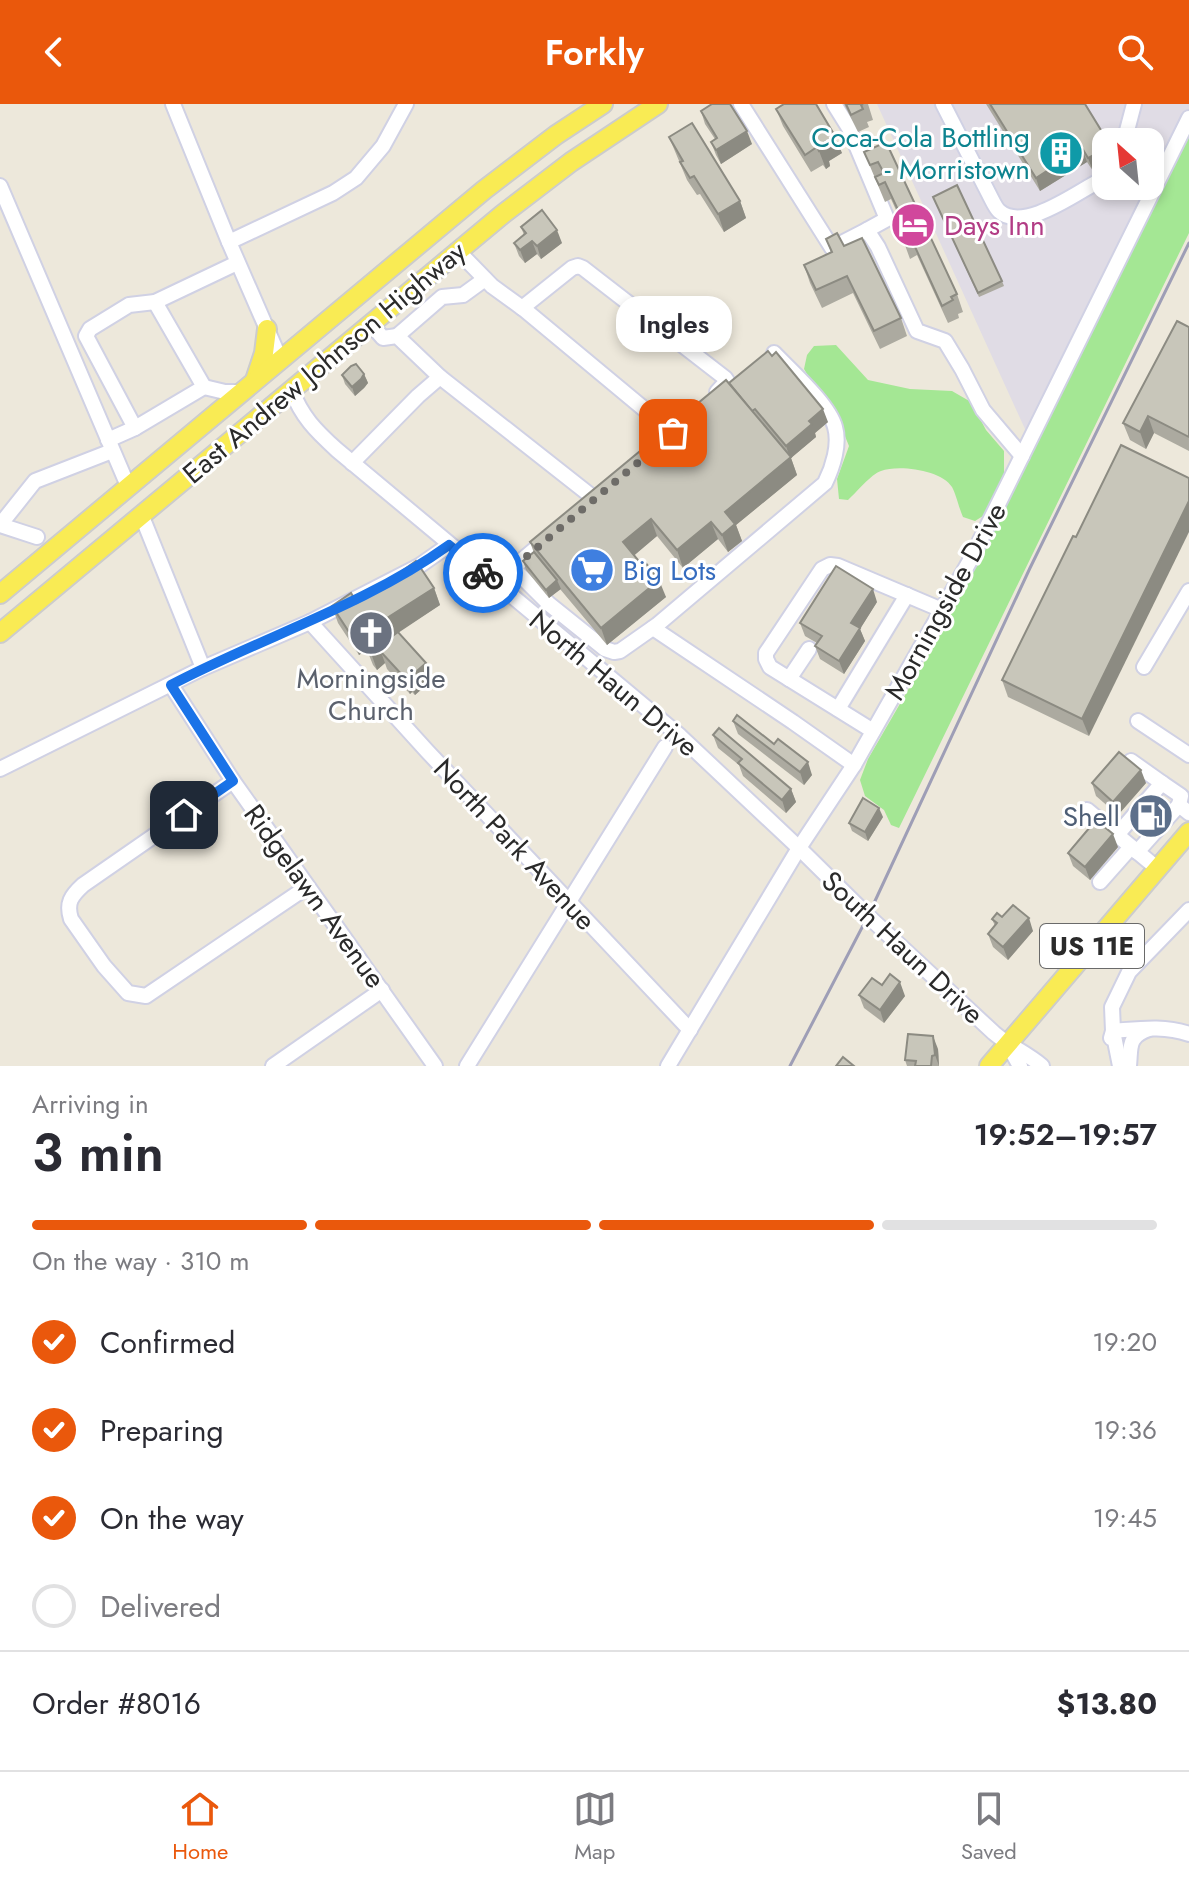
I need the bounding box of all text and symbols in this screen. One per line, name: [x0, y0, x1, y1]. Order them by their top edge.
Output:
text: Forkly: [545, 26, 644, 78]
icon: back: [32, 30, 76, 74]
icon: search: [1113, 30, 1157, 74]
place label: Coca-Cola Bottling - Morristown: [811, 117, 1030, 190]
north arrow: [1092, 128, 1164, 200]
map controls: [1092, 128, 1164, 200]
building icon: Coca-Cola Bottling - Morristown: [1037, 129, 1085, 177]
hotel icon: Days Inn: [889, 201, 937, 249]
place label: Days Inn: [944, 205, 1045, 246]
street label: East Andrew Johnson Highway: [174, 231, 475, 493]
callout: Ingles: [615, 297, 731, 353]
text: Ingles: [639, 305, 709, 343]
pin: [639, 399, 707, 467]
icon: bag: [651, 411, 695, 455]
street label: Morningside Drive: [874, 495, 1017, 707]
courier: [443, 533, 523, 613]
supermarket icon: Big Lots: [568, 546, 616, 594]
place label: Big Lots: [623, 550, 716, 591]
icon: bike: [461, 551, 505, 595]
street label: North Haun Drive: [520, 600, 707, 767]
church icon: Morningside Church: [347, 609, 395, 657]
place label: Morningside Church: [296, 658, 446, 731]
street label: North Park Avenue: [424, 749, 605, 939]
pin: [150, 781, 218, 849]
fuel station icon: Shell: [1127, 792, 1175, 840]
icon: home: [162, 793, 206, 837]
street label: Ridgelawn Avenue: [234, 796, 395, 997]
place label: Shell: [1063, 796, 1120, 837]
street label: South Haun Drive: [812, 861, 993, 1034]
road number: US 11E: [1040, 924, 1144, 968]
text: Arriving in: [32, 1085, 149, 1123]
text: 19:52–19:57: [974, 1113, 1157, 1156]
text: 3 min: [32, 1115, 164, 1191]
text: On the way · 310 m: [32, 1242, 250, 1280]
icon: check: [32, 1320, 76, 1364]
text: Confirmed: [100, 1321, 235, 1364]
text: 19:20: [1092, 1323, 1157, 1361]
icon: check: [32, 1408, 76, 1452]
text: Preparing: [100, 1409, 224, 1452]
text: 19:36: [1093, 1411, 1157, 1449]
icon: check: [32, 1496, 76, 1540]
text: On the way: [100, 1497, 244, 1540]
text: 19:45: [1093, 1499, 1157, 1537]
text: Delivered: [100, 1585, 221, 1628]
text: Order #8016: [32, 1682, 201, 1725]
text: $13.80: [1057, 1682, 1157, 1725]
tab: Home: [172, 1787, 228, 1867]
tab: Map: [573, 1787, 617, 1867]
tab: Saved: [961, 1787, 1017, 1867]

